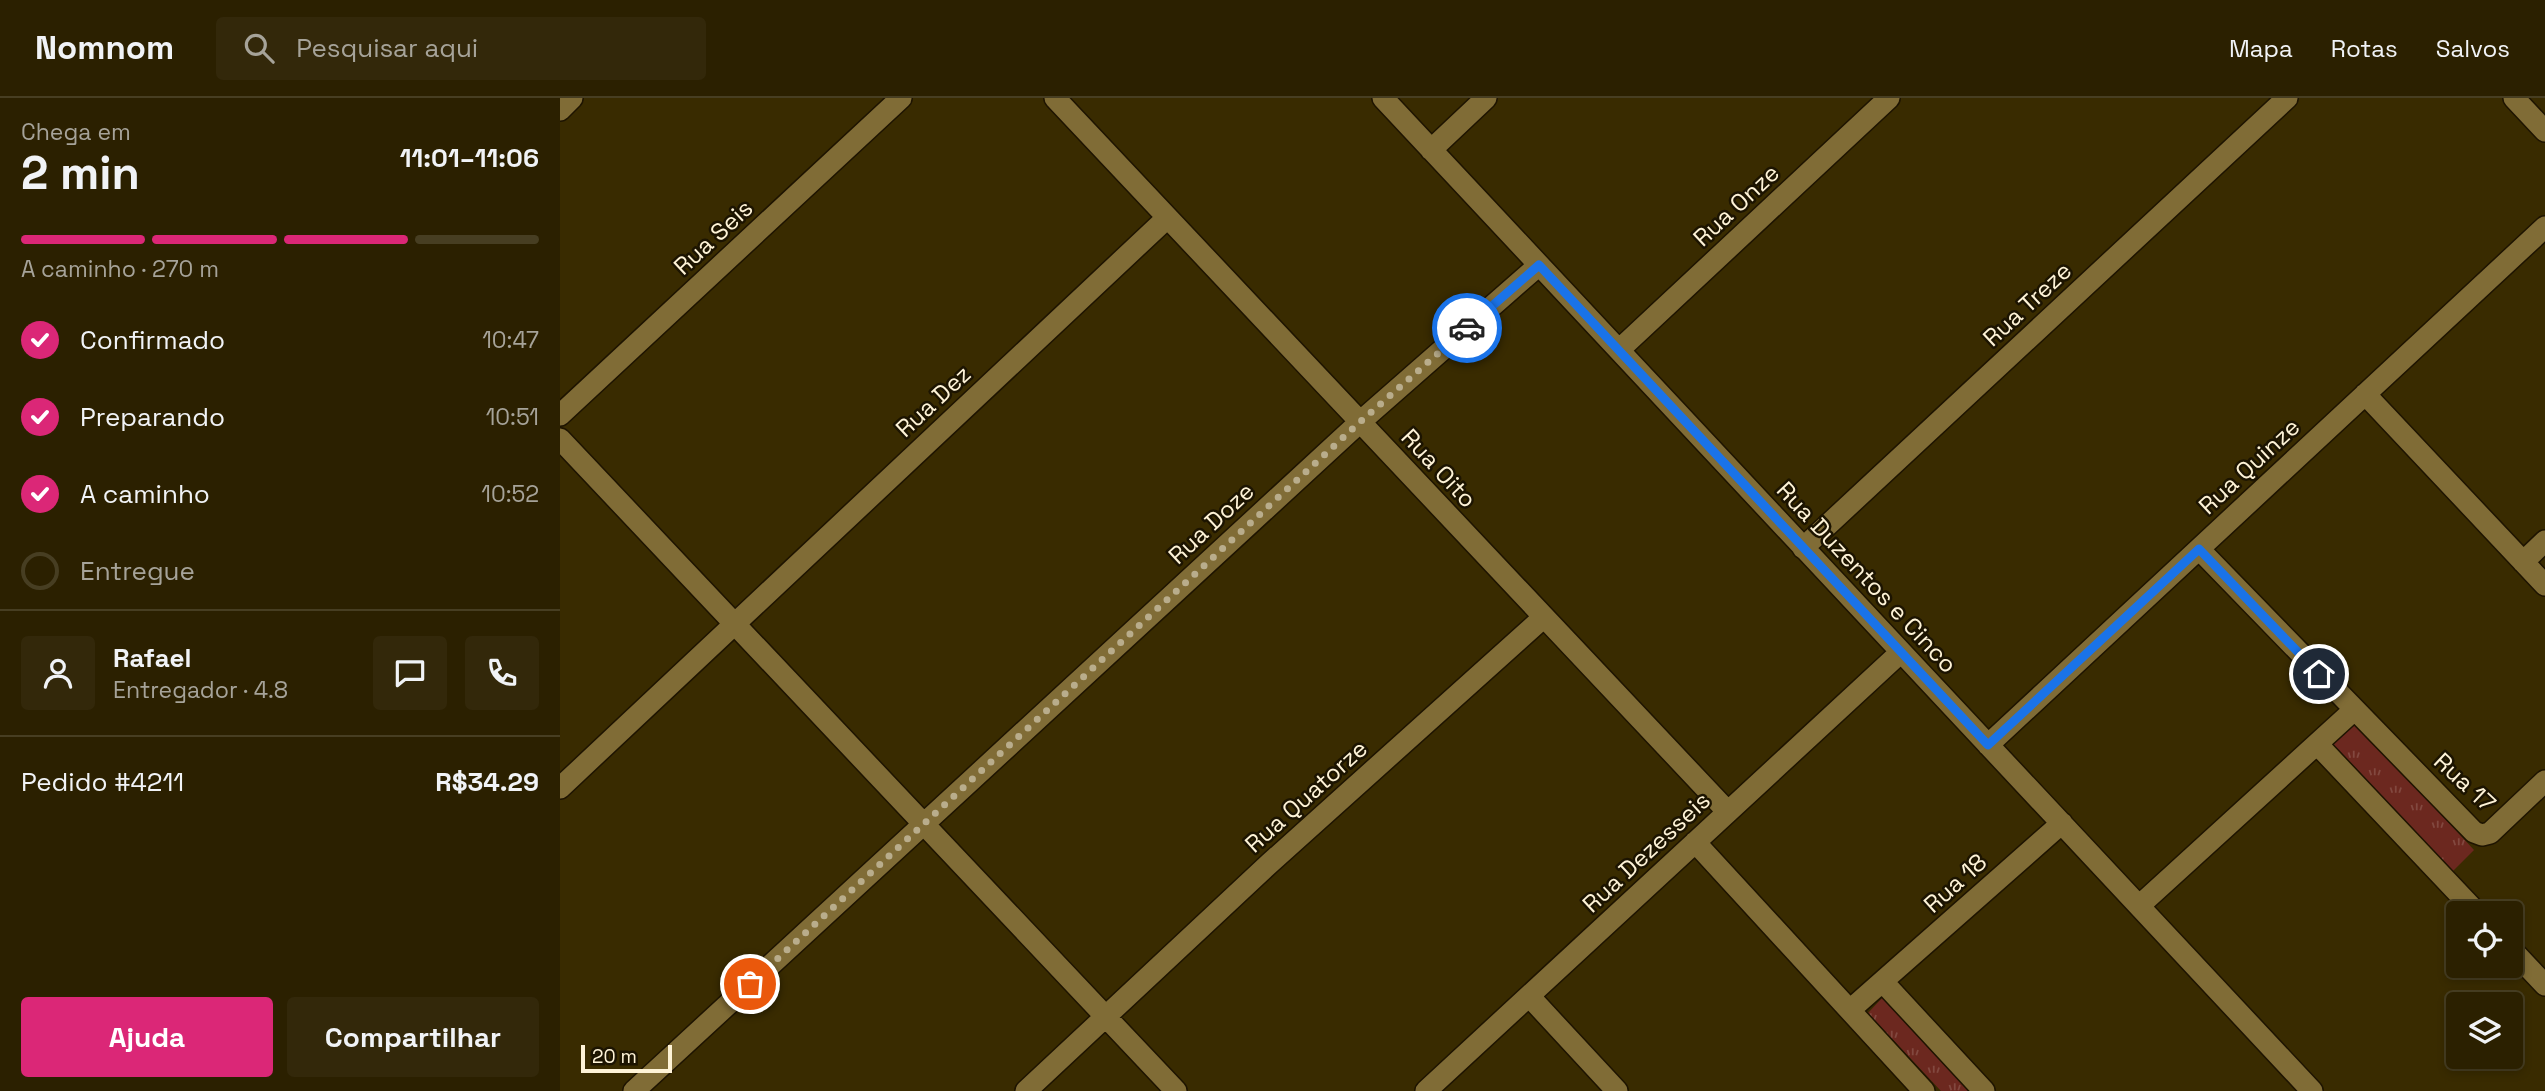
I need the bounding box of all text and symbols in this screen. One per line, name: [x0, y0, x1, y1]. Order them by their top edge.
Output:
search box: [216, 17, 706, 80]
text: Nomnom: [35, 27, 174, 69]
icon: search: [240, 29, 278, 67]
text: Pesquisar aqui: [296, 31, 478, 65]
text: Mapa: [2229, 33, 2293, 64]
text: Rotas: [2331, 33, 2398, 64]
text: Salvos: [2436, 33, 2510, 64]
text: Chega em: [21, 117, 131, 147]
text: 11:01–11:06: [400, 141, 539, 175]
text: 2 min: [21, 144, 140, 202]
street label: Rua Onze: [1686, 157, 1786, 253]
street label: Rua Seis: [667, 193, 759, 281]
text: A caminho · 270 m: [21, 254, 219, 284]
street label: Rua Treze: [1976, 255, 2078, 353]
courier: [1432, 293, 1502, 363]
icon: car: [1448, 309, 1486, 347]
icon: check: [21, 321, 59, 359]
text: Confirmado: [80, 323, 225, 357]
text: 10:47: [482, 325, 539, 355]
street label: Rua Dez: [889, 358, 977, 444]
icon: check: [21, 398, 59, 436]
text: Preparando: [80, 400, 225, 434]
text: 10:51: [486, 402, 539, 432]
street label: Rua Quinze: [2192, 411, 2306, 521]
street label: Rua Oito: [1395, 422, 1483, 514]
icon: check: [21, 475, 59, 513]
street label: Rua Doze: [1162, 475, 1260, 571]
street label: Rua Duzentos e Cinco: [1770, 475, 1964, 679]
text: A caminho: [80, 477, 210, 511]
text: 10:52: [481, 479, 539, 509]
text: Entregue: [80, 554, 195, 588]
button: person: [21, 636, 95, 710]
button: chat: [373, 636, 447, 710]
button: phone: [465, 636, 539, 710]
text: Rafael: [113, 641, 191, 675]
pin: [2289, 644, 2349, 704]
icon: home: [2300, 655, 2338, 693]
text: Entregador · 4.8: [113, 675, 288, 705]
street label: Rua Quatorze: [1238, 733, 1374, 859]
street label: Rua 17: [2428, 746, 2502, 818]
text: Pedido #4211: [21, 765, 184, 799]
text: R$34.29: [435, 765, 539, 799]
street label: Rua Dezesseis: [1576, 785, 1716, 919]
street label: Rua 18: [1917, 846, 1993, 920]
map controls: [2446, 901, 2523, 1069]
button: locate: [2446, 901, 2523, 978]
pin: [720, 954, 780, 1014]
icon: bag: [731, 965, 769, 1003]
button: layers: [2446, 992, 2523, 1069]
button: Ajuda: [21, 997, 273, 1077]
button: Compartilhar: [287, 997, 539, 1077]
scale bar: [581, 1042, 672, 1074]
text: 20 m: [592, 1044, 637, 1069]

